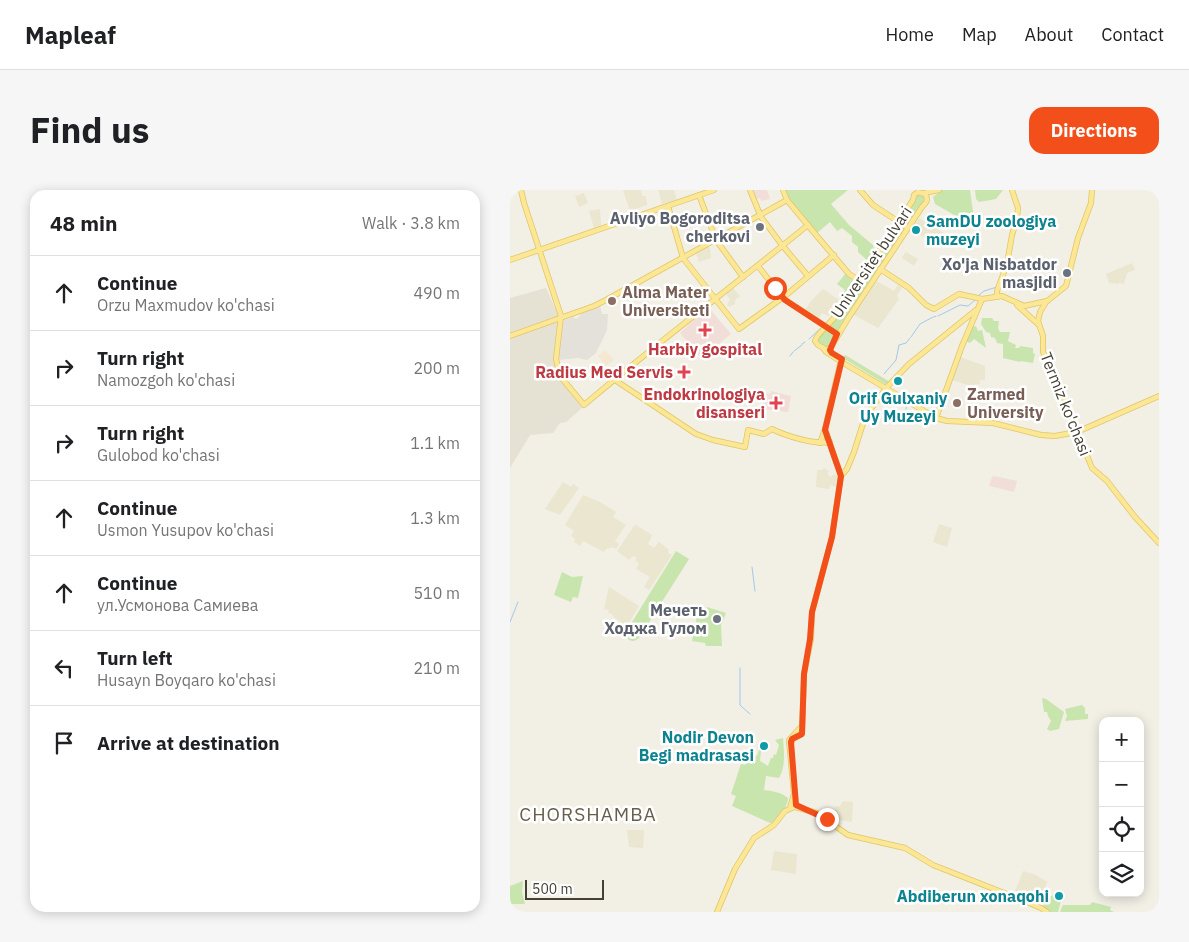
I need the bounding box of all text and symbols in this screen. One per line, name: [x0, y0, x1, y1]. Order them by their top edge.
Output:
text: Mapleaf: [25, 19, 116, 51]
text: Home: [886, 23, 934, 46]
text: Map: [962, 23, 997, 46]
text: About: [1025, 23, 1073, 46]
text: Contact: [1101, 23, 1164, 46]
text: Find us: [30, 107, 149, 153]
button: Directions: [1029, 107, 1159, 154]
street label: Universitet bulvari: [826, 202, 916, 322]
place label: Avliyo Bogoroditsa cherkovi: [610, 208, 750, 246]
text: 48 min: [50, 209, 117, 237]
place label: SamDU zoologiya muzeyi: [926, 211, 1056, 249]
text: Walk · 3.8 km: [362, 213, 460, 233]
marker: Avliyo Bogoroditsa cherkovi: [754, 221, 766, 233]
marker: SamDU zoologiya muzeyi: [910, 224, 922, 236]
place label: Xo'ja Nisbatdor masjidi: [942, 254, 1058, 292]
marker: Xo'ja Nisbatdor masjidi: [1061, 267, 1073, 279]
text: Continue: [97, 271, 177, 295]
route start: [764, 277, 787, 300]
icon: ahead: [50, 279, 78, 307]
place label: Alma Mater Universiteti: [622, 282, 710, 320]
text: 490 m: [413, 283, 460, 303]
text: Orzu Maxmudov ko'chasi: [97, 295, 275, 315]
marker: Alma Mater Universiteti: [606, 295, 618, 307]
marker: Harbiy gospital: [698, 323, 712, 337]
place label: Harbiy gospital: [648, 339, 762, 359]
text: Turn right: [97, 346, 184, 370]
street label: Termiz ko'chasi: [1036, 349, 1096, 459]
icon: right: [50, 354, 78, 382]
text: 200 m: [413, 358, 460, 378]
place label: Radius Med Servis: [535, 362, 673, 382]
marker: Radius Med Servis: [677, 365, 691, 379]
text: Namozgoh ko'chasi: [97, 370, 235, 390]
marker: Orif Gulxaniy Uy Muzeyi: [892, 375, 904, 387]
place label: Endokrinologiya disanseri: [643, 384, 765, 422]
place label: Zarmed University: [967, 384, 1044, 422]
place label: Orif Gulxaniy Uy Muzeyi: [849, 388, 948, 426]
marker: Endokrinologiya disanseri: [769, 396, 783, 410]
marker: Zarmed University: [951, 397, 963, 409]
text: Turn right: [97, 421, 184, 445]
icon: right: [50, 429, 78, 457]
text: 1.1 km: [410, 433, 460, 453]
text: Gulobod ko'chasi: [97, 445, 220, 465]
text: Continue: [97, 496, 177, 520]
icon: ahead: [50, 504, 78, 532]
text: 1.3 km: [410, 508, 460, 528]
text: Usmon Yusupov ko'chasi: [97, 520, 274, 540]
text: Continue: [97, 571, 177, 595]
icon: ahead: [50, 579, 78, 607]
text: 510 m: [413, 583, 460, 603]
text: ул.Усмонова Самиева: [97, 595, 258, 615]
place label: Мечеть Ходжа Гулом: [604, 600, 707, 638]
marker: Мечеть Ходжа Гулом: [711, 613, 723, 625]
text: Turn left: [97, 646, 173, 670]
icon: left: [50, 654, 78, 682]
text: 210 m: [413, 658, 460, 678]
text: Husayn Boyqaro ko'chasi: [97, 670, 276, 690]
map controls: [1099, 717, 1144, 897]
button: +: [1099, 717, 1144, 762]
place label: Nodir Devon Begi madrasasi: [639, 727, 754, 765]
icon: arrive: [50, 729, 78, 757]
text: Arrive at destination: [97, 731, 280, 755]
marker: Nodir Devon Begi madrasasi: [758, 740, 770, 752]
button: −: [1099, 762, 1144, 807]
district label: CHORSHAMBA: [519, 802, 657, 826]
button: locate: [1099, 807, 1144, 852]
route end: [816, 808, 839, 831]
button: layers: [1099, 852, 1144, 897]
scale bar: [525, 877, 604, 900]
text: 500 m: [532, 880, 573, 898]
place label: Abdiberun xonaqohi: [897, 886, 1049, 906]
marker: Abdiberun xonaqohi: [1053, 890, 1065, 902]

